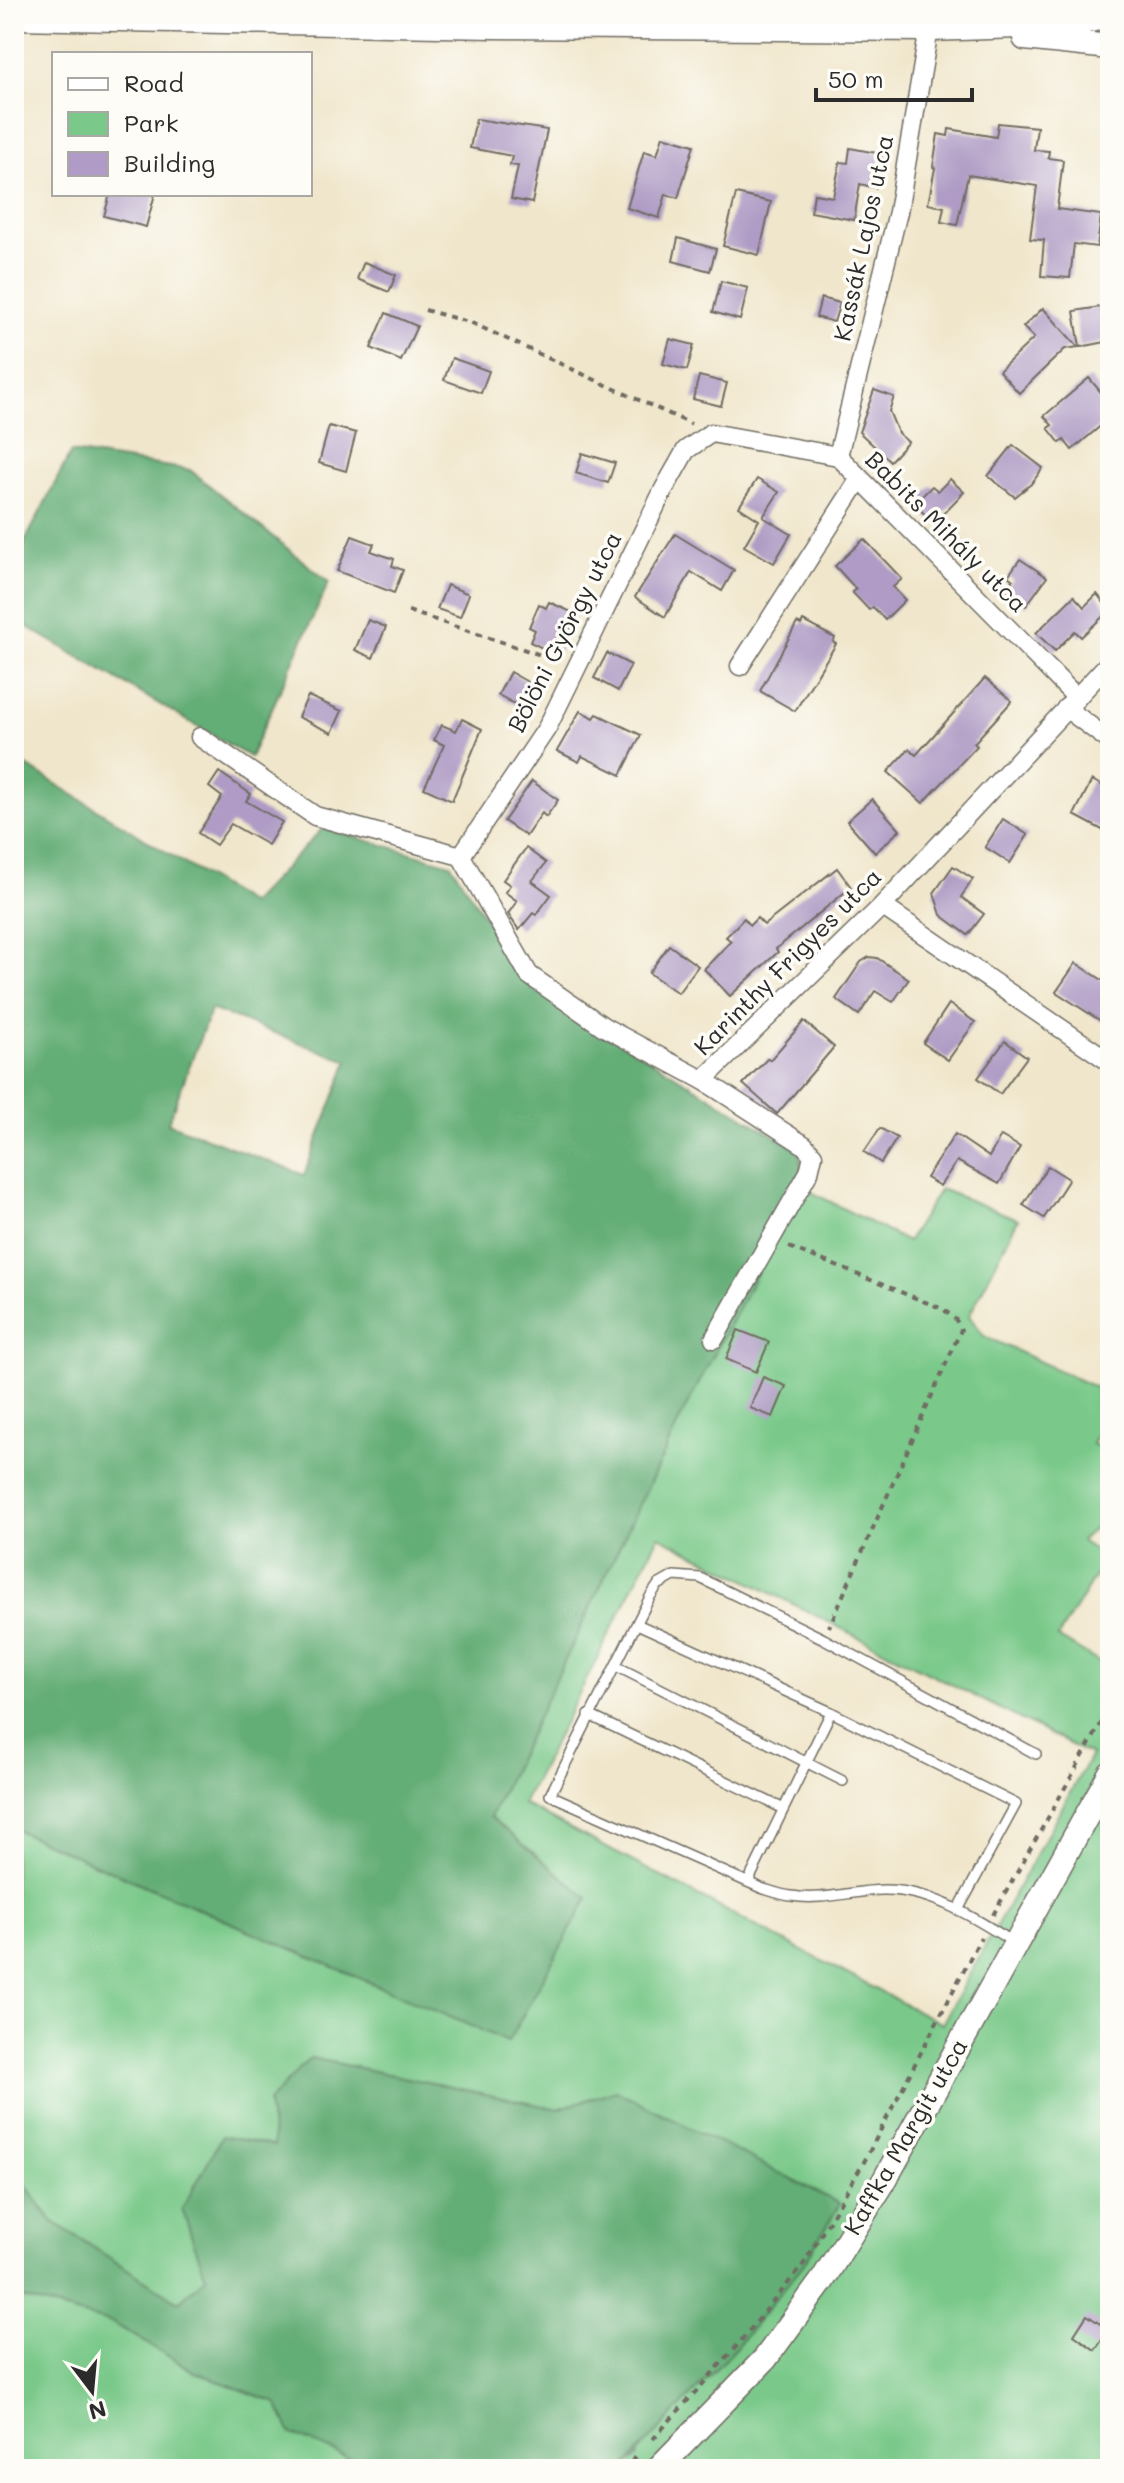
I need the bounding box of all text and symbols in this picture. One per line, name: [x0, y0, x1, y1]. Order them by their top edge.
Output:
legend: [52, 52, 312, 196]
scale bar: [816, 52, 972, 102]
text: 50 m: [828, 63, 884, 94]
text: Road: [124, 67, 184, 98]
text: Park: [124, 107, 178, 138]
street label: Kassák Lajos utca: [826, 132, 900, 344]
text: Building: [124, 147, 215, 178]
street label: Babits Mihály utca: [860, 443, 1035, 618]
street label: Bölöni György utca: [500, 526, 628, 737]
street label: Karinthy Frigyes utca: [687, 861, 887, 1061]
street label: Kaffka Margit utca: [836, 2032, 974, 2240]
north arrow: [52, 2351, 132, 2431]
text: N: [86, 2394, 110, 2427]

